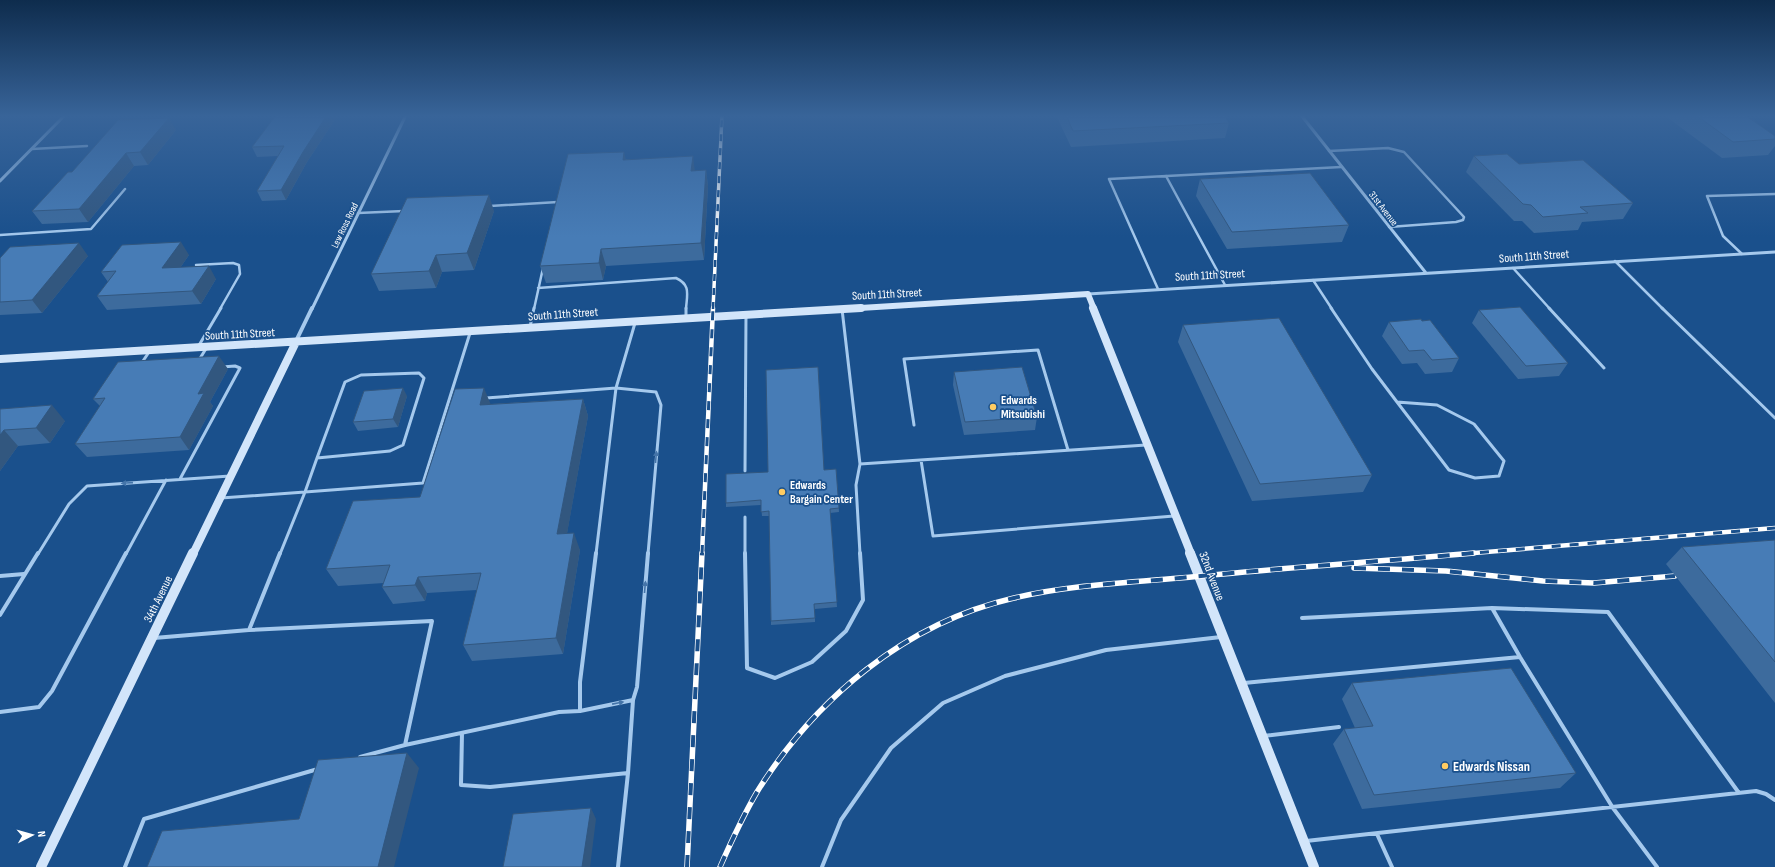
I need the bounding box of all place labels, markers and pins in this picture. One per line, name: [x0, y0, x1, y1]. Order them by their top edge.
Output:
place label: Edwards Mitsubishi: [1001, 393, 1045, 422]
marker: Edwards Mitsubishi: [988, 402, 998, 412]
place label: Edwards Bargain Center: [790, 478, 853, 507]
marker: Edwards Bargain Center: [777, 487, 787, 497]
place label: Edwards Nissan: [1453, 758, 1530, 775]
marker: Edwards Nissan: [1440, 761, 1450, 771]

